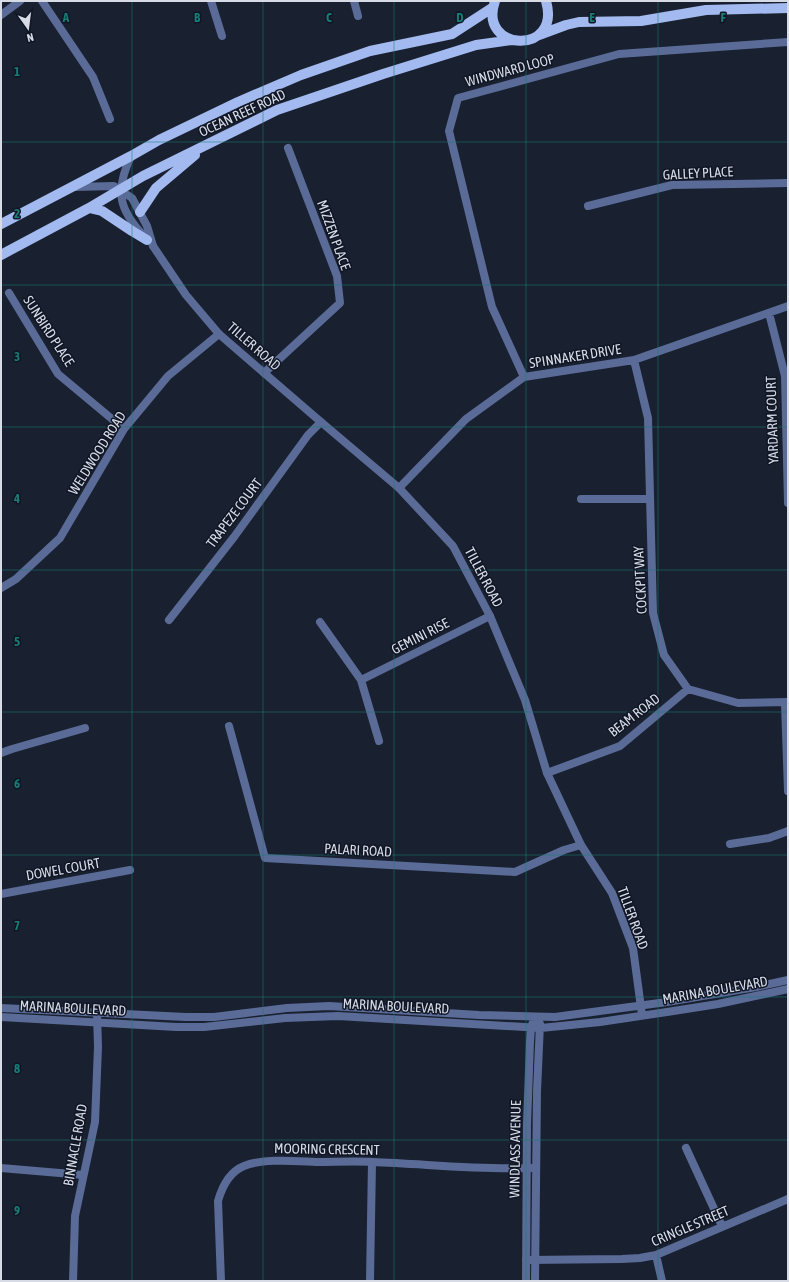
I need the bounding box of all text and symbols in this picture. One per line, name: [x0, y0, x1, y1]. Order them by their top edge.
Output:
north arrow: [8, 8, 48, 48]
text: A: [62, 10, 70, 25]
text: B: [194, 10, 201, 25]
text: C: [326, 10, 332, 25]
text: D: [456, 10, 464, 25]
text: E: [589, 10, 595, 25]
text: F: [720, 10, 726, 25]
text: N: [26, 31, 35, 44]
street label: WINDWARD LOOP: [464, 50, 556, 90]
text: 1: [14, 64, 20, 79]
street label: OCEAN REEF ROAD: [196, 86, 288, 140]
street label: GALLEY PLACE: [662, 163, 734, 183]
street label: MIZZEN PLACE: [314, 198, 354, 272]
text: 2: [14, 206, 20, 221]
street label: SUNBIRD PLACE: [20, 293, 78, 369]
street label: TILLER ROAD: [224, 319, 284, 374]
street label: SPINNAKER DRIVE: [528, 341, 622, 371]
text: 3: [14, 349, 20, 364]
street label: YARDARM COURT: [762, 376, 782, 464]
street label: WELDWOOD ROAD: [65, 408, 129, 498]
street label: TRAPEZE COURT: [203, 475, 265, 551]
text: 4: [13, 491, 20, 506]
street label: TILLER ROAD: [462, 544, 506, 610]
street label: COCKPIT WAY: [630, 545, 650, 614]
street label: GEMINI RISE: [389, 615, 452, 657]
text: 5: [14, 634, 20, 649]
street label: BEAM ROAD: [605, 690, 663, 740]
text: 6: [14, 776, 20, 791]
street label: PALARI ROAD: [324, 840, 392, 860]
street label: DOWEL COURT: [25, 855, 101, 883]
street label: TILLER ROAD: [614, 885, 652, 952]
text: 7: [14, 918, 20, 933]
street label: MARINA BOULEVARD: [661, 973, 769, 1007]
street label: MARINA BOULEVARD: [342, 995, 450, 1017]
street label: MARINA BOULEVARD: [19, 997, 127, 1019]
text: 8: [14, 1061, 20, 1076]
street label: WINDLASS AVENUE: [506, 1100, 524, 1198]
street label: BINNACLE ROAD: [60, 1103, 90, 1187]
street label: MOORING CRESCENT: [274, 1140, 380, 1158]
street label: CRINGLE STREET: [649, 1202, 731, 1250]
text: 9: [14, 1203, 20, 1218]

